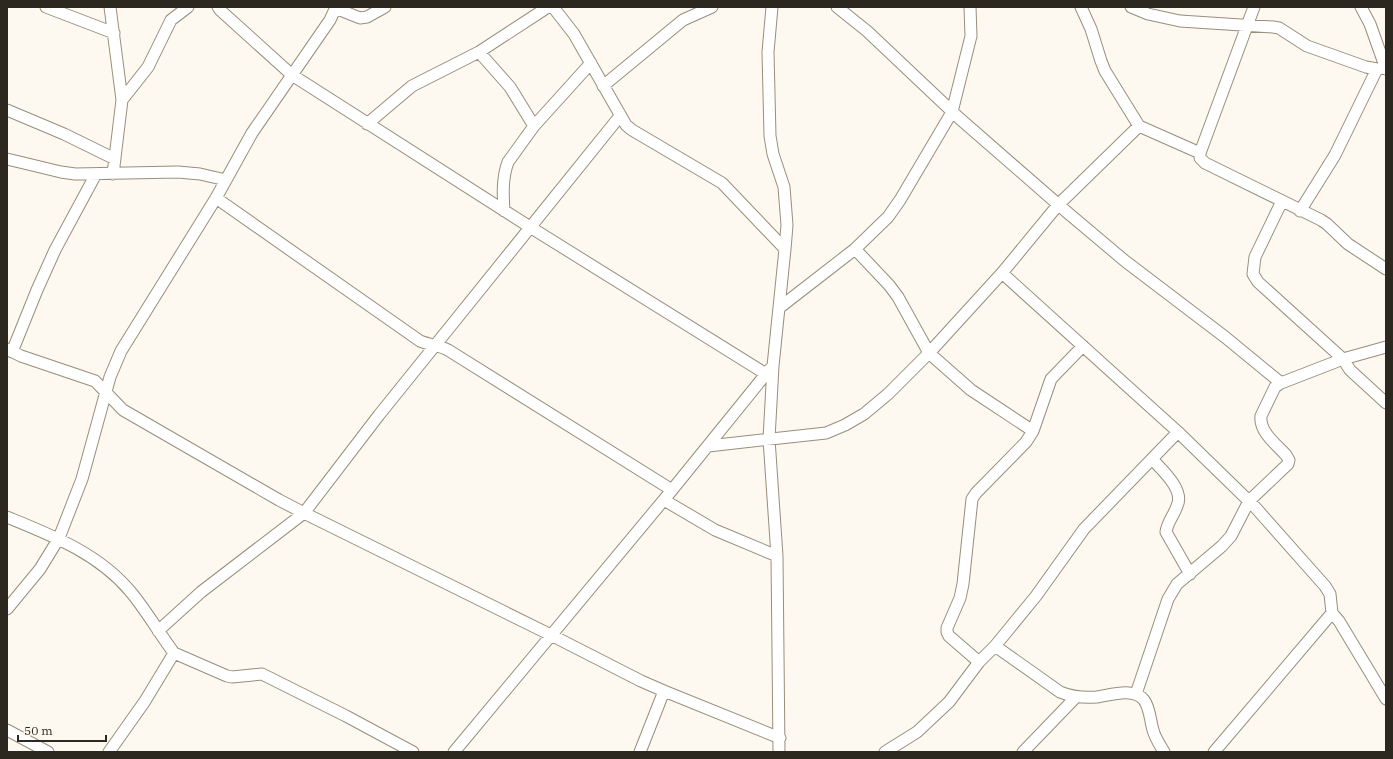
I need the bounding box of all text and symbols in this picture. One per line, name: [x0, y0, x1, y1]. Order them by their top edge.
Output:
scale bar: [18, 717, 106, 743]
text: 50 m: [24, 723, 53, 738]

